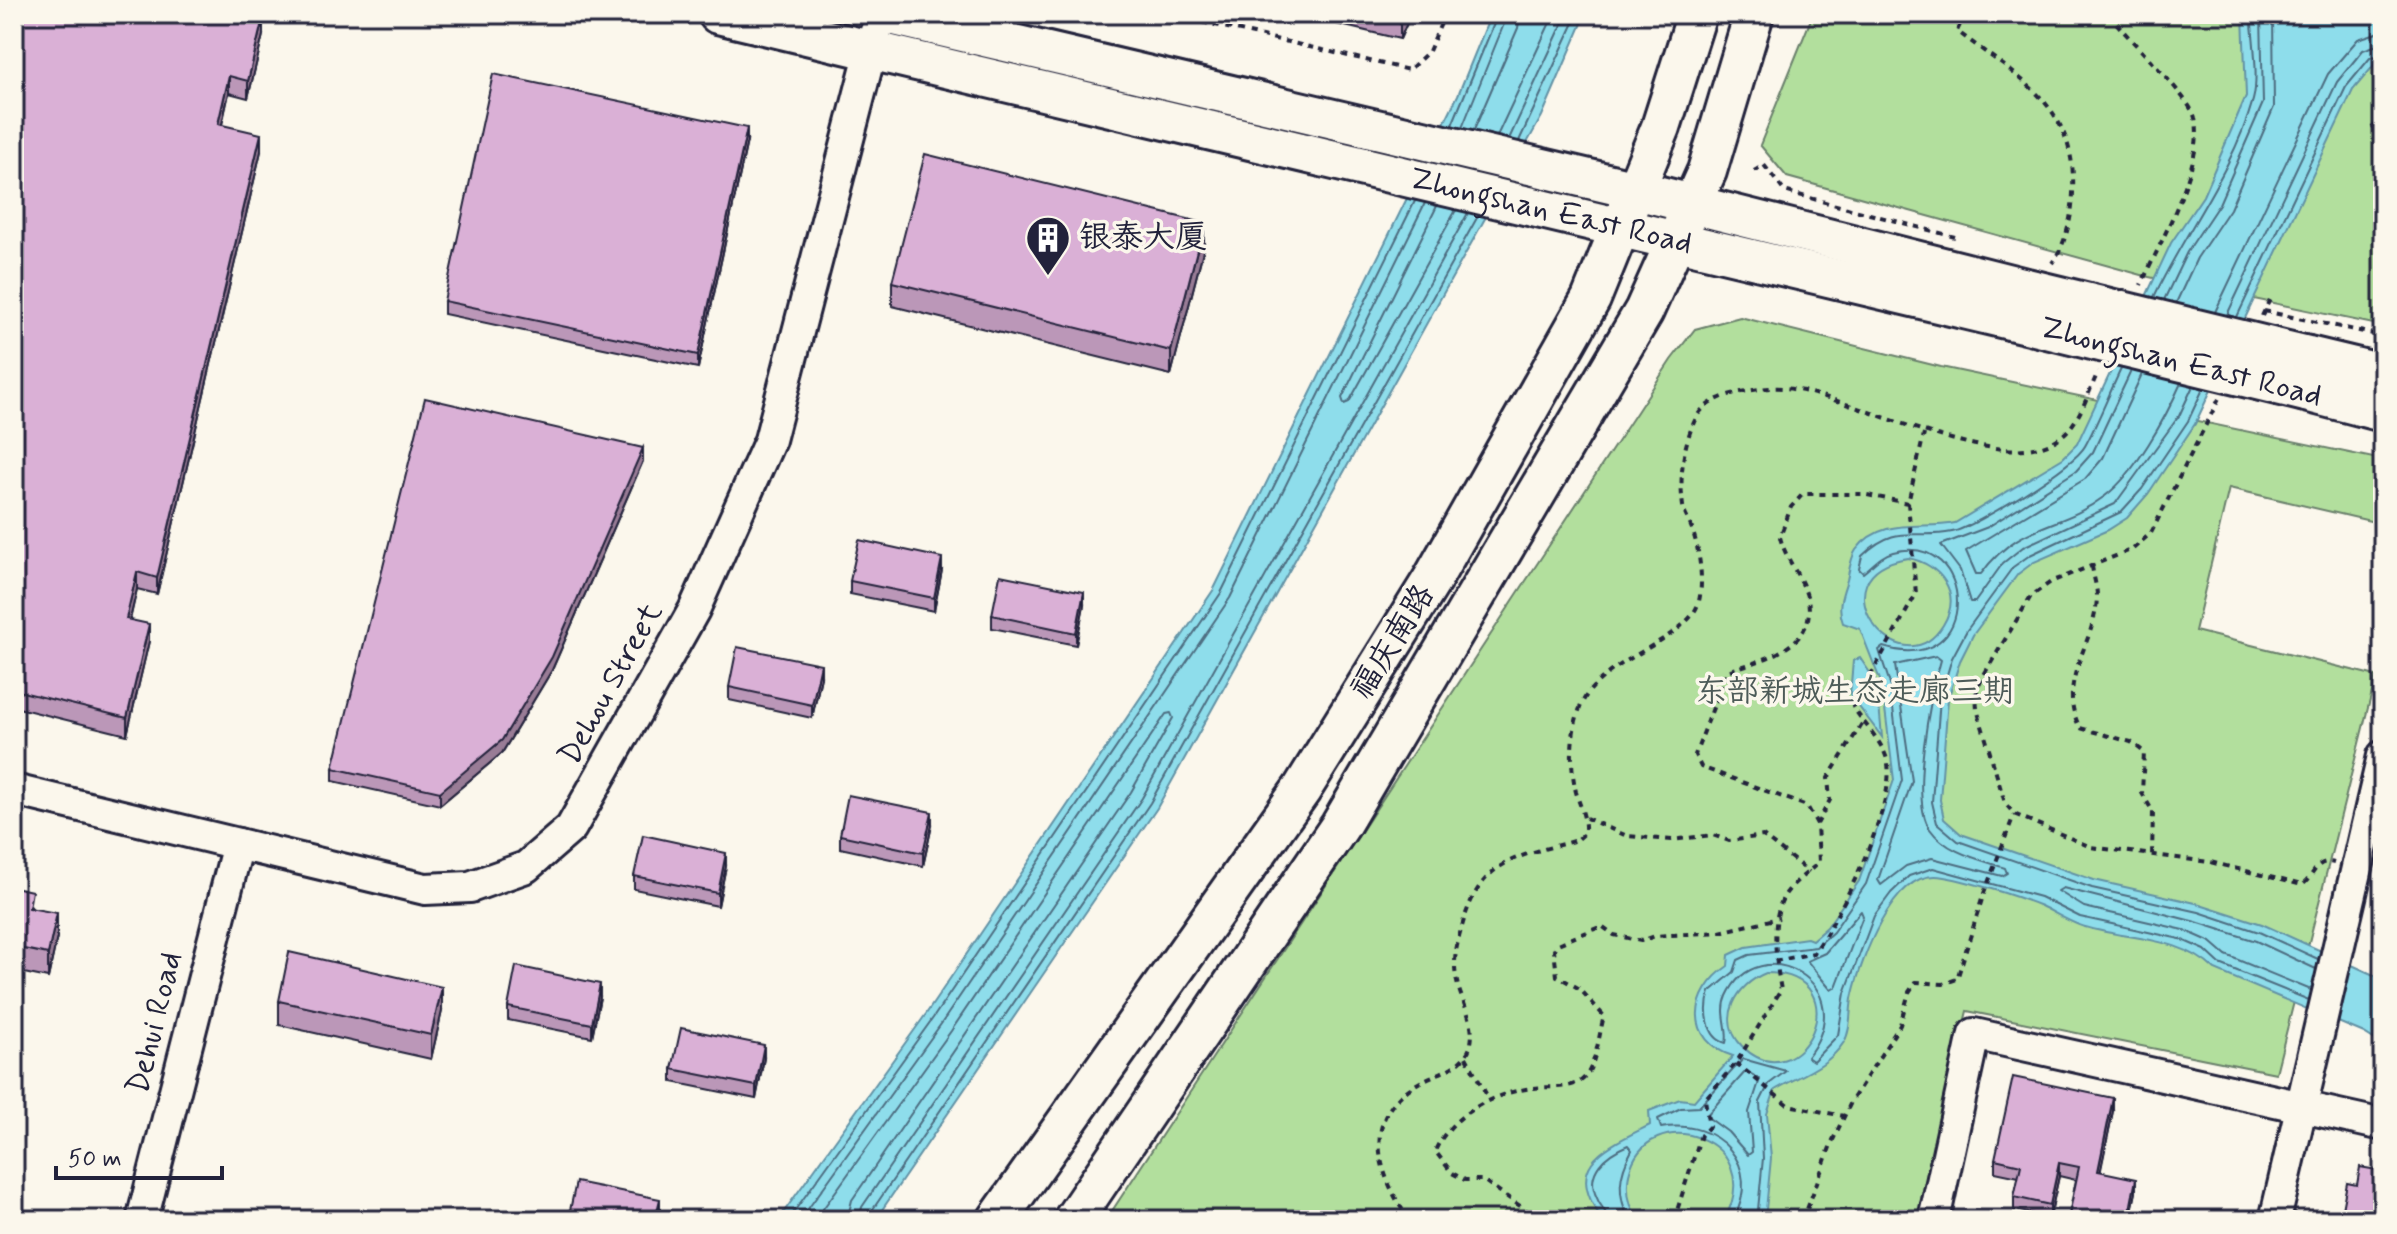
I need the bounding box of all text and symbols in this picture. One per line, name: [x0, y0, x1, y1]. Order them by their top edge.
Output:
street label: Zhongshan East Road: [1406, 158, 1696, 265]
building icon: 银泰大厦: [1024, 214, 1072, 277]
place label: 银泰大厦: [1079, 217, 1207, 259]
street label: Zhongshan East Road: [2035, 307, 2326, 420]
street label: 福庆南路: [1341, 577, 1445, 707]
street label: Dehou Street: [549, 595, 673, 772]
park label: 东部新城生态走廊三期: [1695, 671, 2015, 713]
street label: Dehui Road: [117, 948, 193, 1098]
scale bar: [56, 1130, 222, 1180]
text: 50 m: [68, 1144, 122, 1175]

